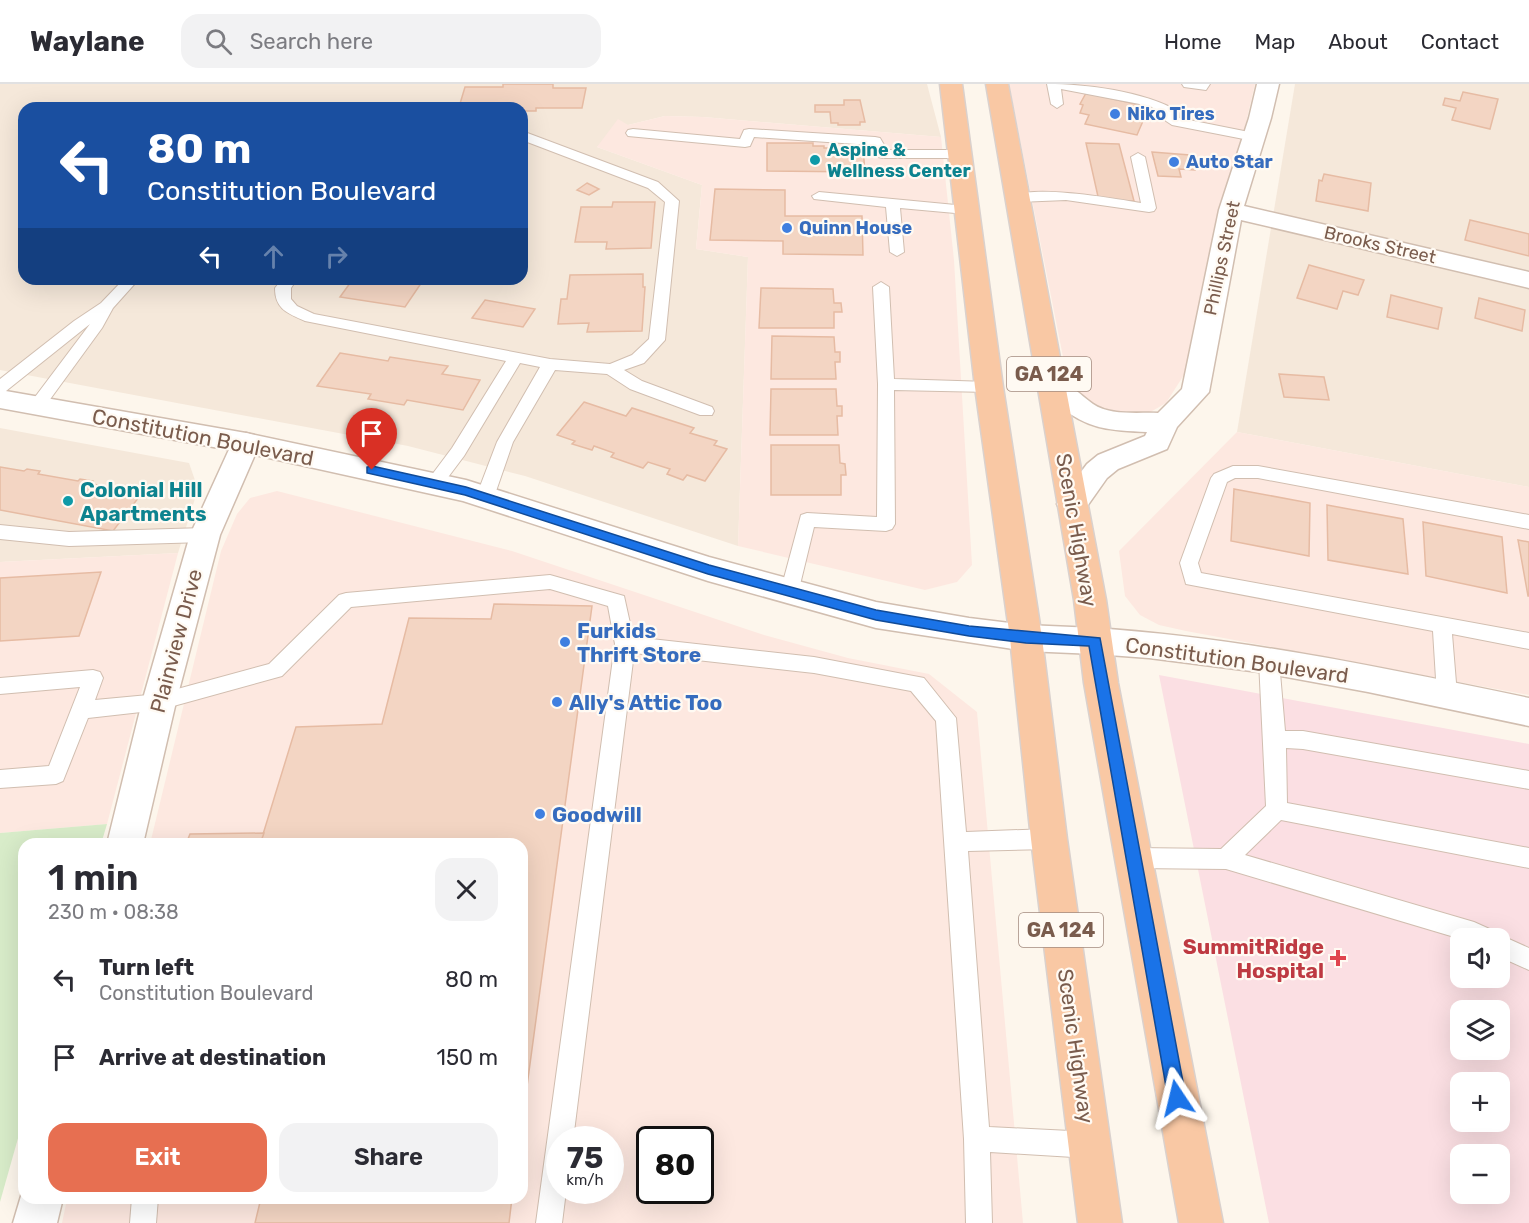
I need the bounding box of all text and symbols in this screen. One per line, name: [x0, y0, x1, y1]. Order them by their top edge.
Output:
search box: [181, 14, 601, 68]
text: Waylane: [30, 25, 145, 58]
icon: search: [202, 25, 235, 58]
text: Search here: [250, 28, 373, 55]
text: Home: [1164, 29, 1221, 54]
text: Map: [1254, 29, 1295, 54]
text: About: [1328, 29, 1388, 54]
text: Contact: [1421, 29, 1499, 54]
place label: Niko Tires: [1127, 103, 1215, 125]
marker: Niko Tires: [1108, 107, 1122, 121]
text: 80 m: [147, 124, 251, 174]
icon: left: [48, 126, 126, 204]
place label: Aspine & Wellness Center: [827, 139, 971, 182]
place label: Auto Star: [1186, 151, 1273, 173]
marker: Aspine & Wellness Center: [808, 153, 822, 167]
marker: Auto Star: [1167, 155, 1181, 169]
text: Constitution Boulevard: [147, 175, 436, 207]
street label: Phillips Street: [1199, 199, 1245, 317]
place label: Quinn House: [799, 217, 912, 239]
marker: Quinn House: [780, 221, 794, 235]
street label: Brooks Street: [1322, 221, 1438, 269]
icon: left: [194, 240, 227, 273]
icon: ahead: [257, 240, 290, 273]
icon: right: [320, 240, 353, 273]
road number: GA 124: [1007, 357, 1091, 391]
street label: Constitution Boulevard: [90, 403, 316, 471]
pin: [346, 408, 397, 470]
icon: arrive: [355, 417, 388, 450]
street label: Scenic Highway: [1051, 451, 1103, 609]
place label: Colonial Hill Apartments: [80, 477, 207, 526]
marker: Colonial Hill Apartments: [61, 494, 75, 508]
street label: Plainview Drive: [145, 566, 207, 716]
place label: Furkids Thrift Store: [577, 618, 701, 667]
street label: Constitution Boulevard: [1124, 632, 1350, 688]
marker: Furkids Thrift Store: [558, 635, 572, 649]
place label: Ally's Attic Too: [569, 690, 722, 715]
marker: Ally's Attic Too: [550, 695, 564, 709]
place label: Goodwill: [552, 802, 642, 827]
marker: Goodwill: [533, 807, 547, 821]
text: 1 min: [48, 856, 139, 899]
button: close: [435, 858, 498, 921]
text: 230 m · 08:38: [48, 900, 179, 924]
road number: GA 124: [1019, 913, 1103, 947]
map controls: [1450, 928, 1510, 1204]
button: sound: [1450, 928, 1510, 988]
place label: SummitRidge Hospital: [1183, 934, 1324, 983]
marker: SummitRidge Hospital: [1329, 949, 1347, 967]
text: Turn left: [99, 954, 194, 981]
icon: left: [48, 963, 81, 996]
text: 80 m: [445, 966, 498, 993]
street label: Scenic Highway: [1053, 967, 1099, 1125]
text: Constitution Boulevard: [99, 981, 313, 1005]
button: layers: [1450, 1000, 1510, 1060]
icon: arrive: [48, 1041, 81, 1074]
text: Arrive at destination: [99, 1044, 326, 1071]
text: 150 m: [437, 1044, 498, 1071]
position arrow: [1145, 1066, 1209, 1130]
button: +: [1450, 1072, 1510, 1132]
button: Exit: [48, 1123, 267, 1192]
button: Share: [279, 1123, 498, 1192]
speed limit sign: 80: [636, 1126, 714, 1204]
text: 75: [567, 1140, 603, 1176]
button: −: [1450, 1144, 1510, 1204]
text: km/h: [566, 1171, 604, 1189]

